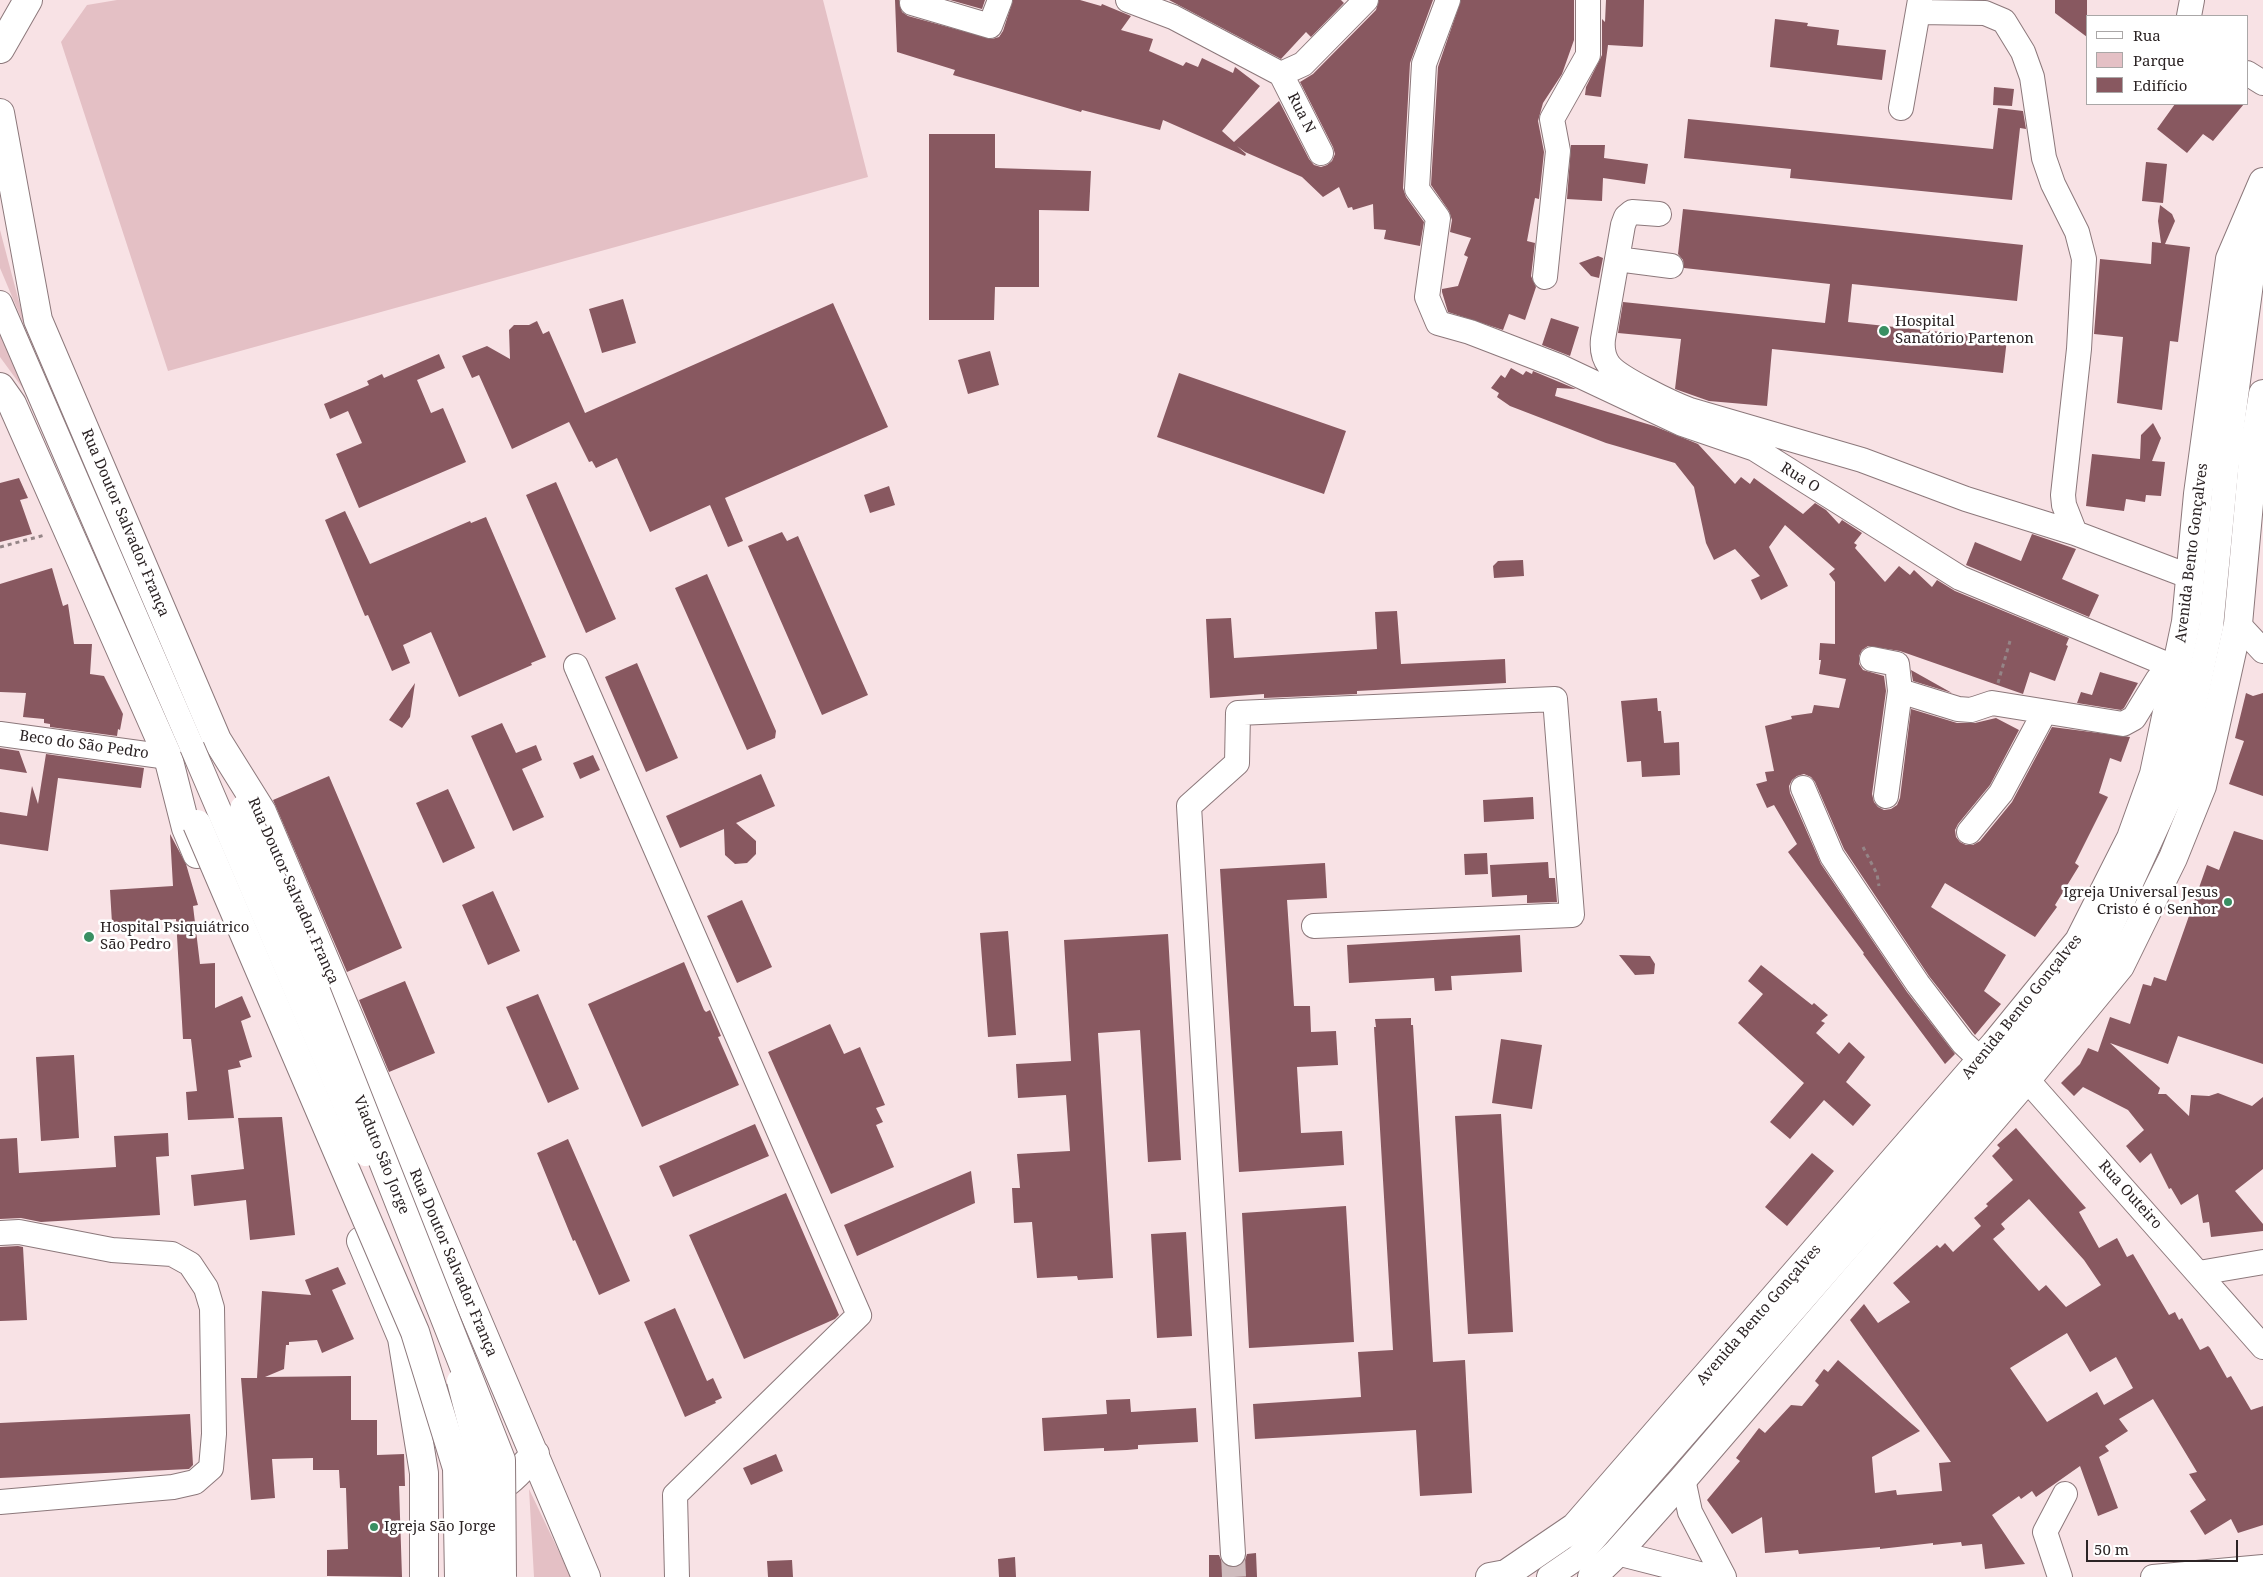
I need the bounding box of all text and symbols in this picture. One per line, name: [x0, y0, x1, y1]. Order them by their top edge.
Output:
legend: [2086, 15, 2248, 105]
text: Rua: [2133, 25, 2161, 45]
text: Parque: [2133, 50, 2184, 70]
text: Edifício: [2133, 75, 2188, 95]
street label: Rua N: [1283, 90, 1319, 136]
place label: Hospital Sanatório Partenon: [1895, 313, 2034, 348]
marker: Hospital Sanatório Partenon: [1877, 324, 1891, 338]
street label: Rua Doutor Salvador França: [77, 426, 173, 620]
street label: Rua O: [1777, 459, 1823, 497]
street label: Avenida Bento Gonçalves: [2172, 462, 2212, 644]
street label: Beco do São Pedro: [18, 727, 150, 763]
street label: Rua Doutor Salvador França: [244, 795, 342, 987]
place label: Igreja Universal Jesus Cristo é o Senhor: [2063, 884, 2218, 919]
marker: Igreja Universal Jesus Cristo é o Senhor: [2222, 896, 2234, 908]
place label: Hospital Psiquiátrico São Pedro: [100, 919, 249, 954]
marker: Hospital Psiquiátrico São Pedro: [82, 930, 96, 944]
street label: Avenida Bento Gonçalves: [1958, 931, 2086, 1083]
street label: Viaduto São Jorge: [349, 1093, 413, 1217]
street label: Rua Outeiro: [2094, 1157, 2166, 1233]
street label: Rua Doutor Salvador França: [405, 1166, 501, 1360]
street label: Avenida Bento Gonçalves: [1693, 1241, 1825, 1389]
place label: Igreja São Jorge: [384, 1518, 496, 1536]
marker: Igreja São Jorge: [368, 1521, 380, 1533]
scale bar: [2088, 1530, 2240, 1562]
text: 50 m: [2094, 1539, 2129, 1559]

